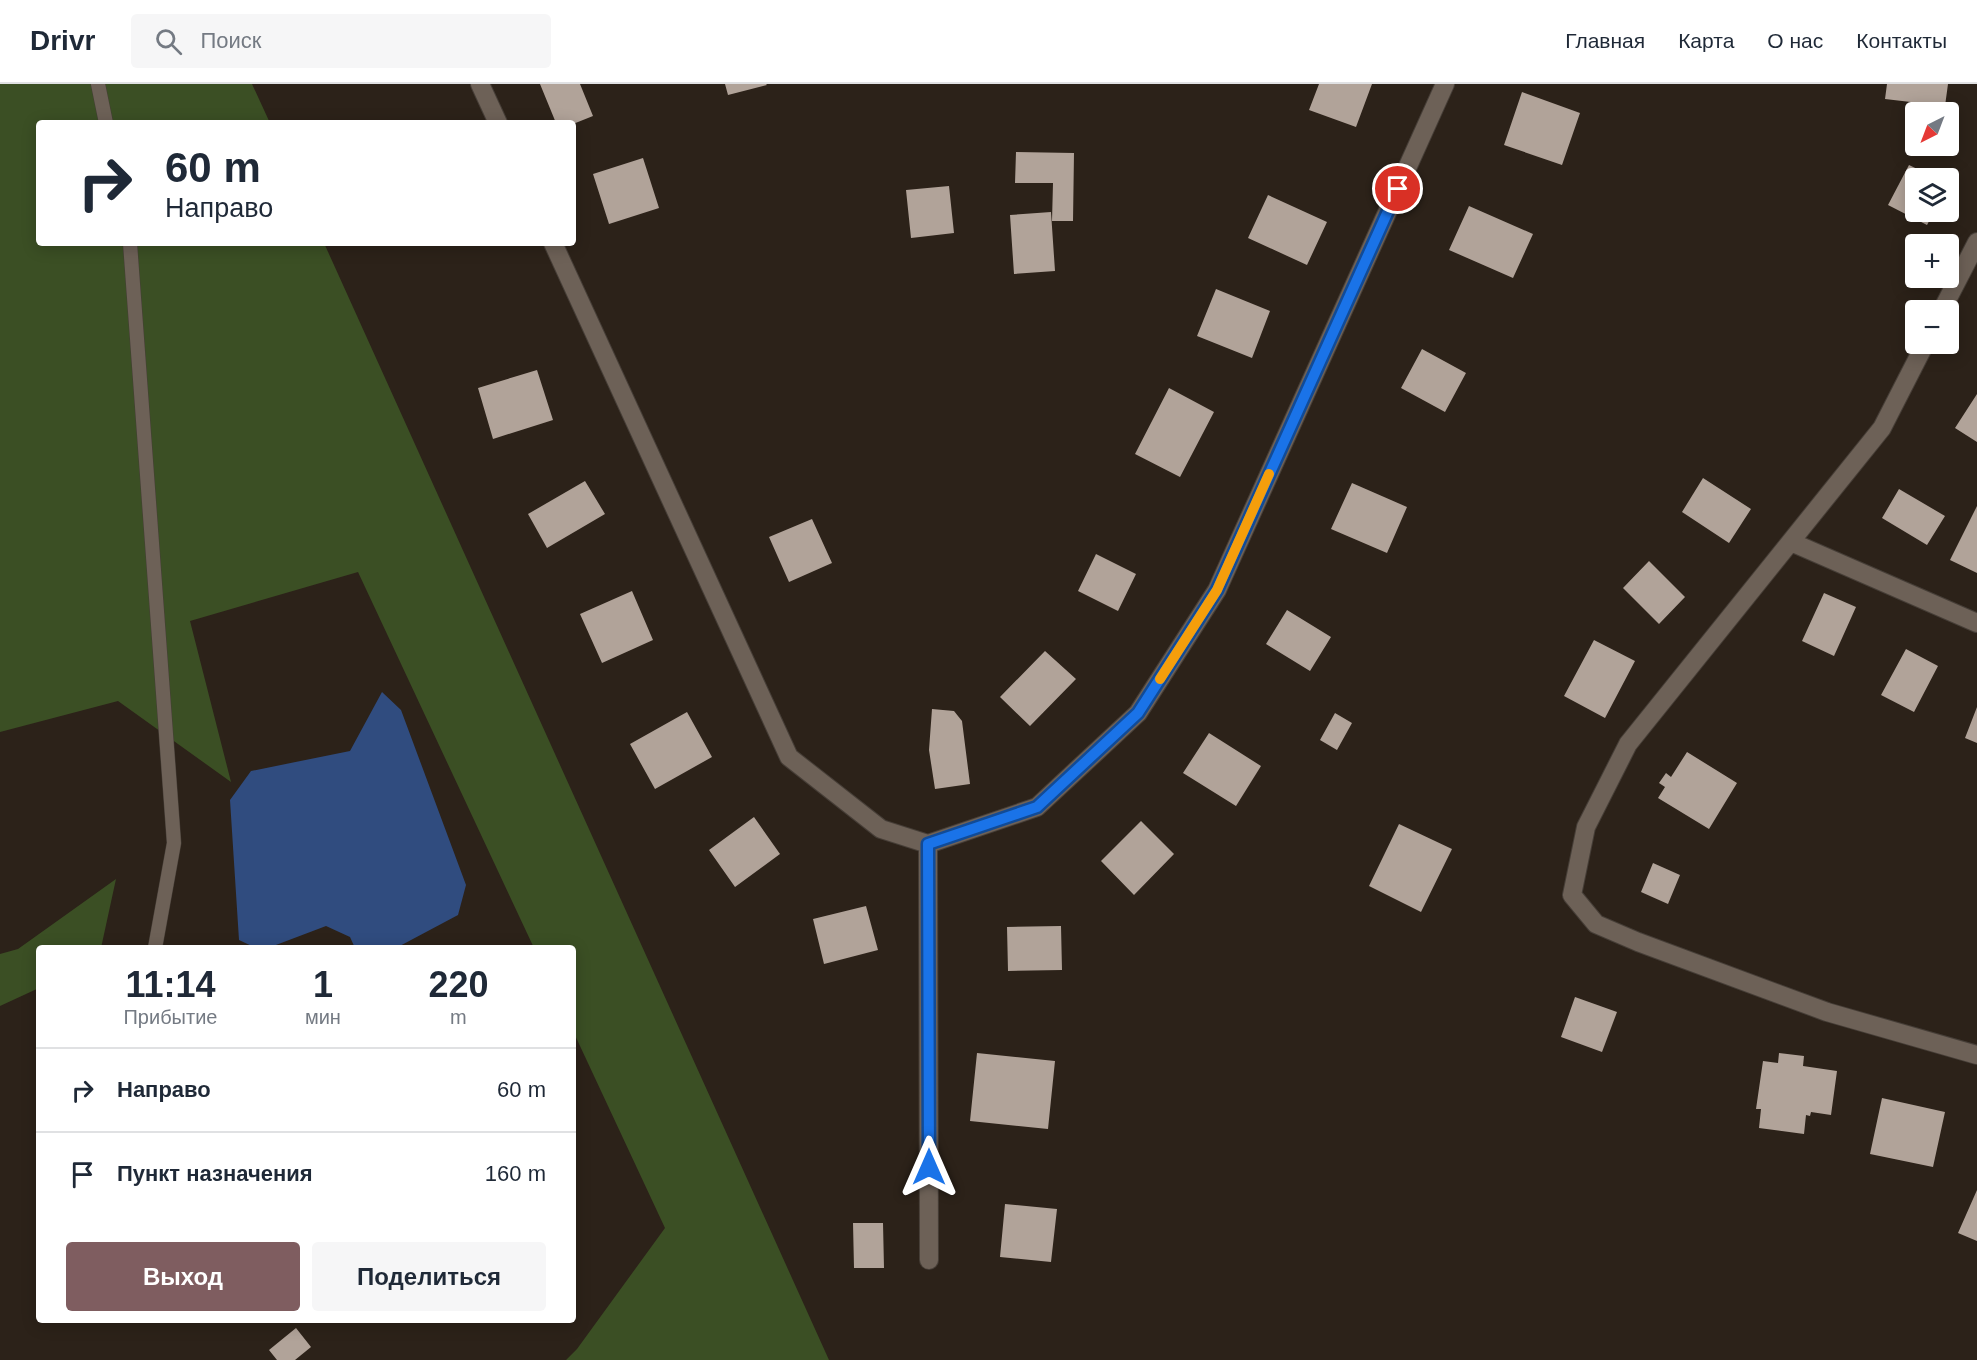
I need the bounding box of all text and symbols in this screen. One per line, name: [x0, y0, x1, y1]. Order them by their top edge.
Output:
search box: [131, 14, 551, 68]
text: Drivr: [30, 25, 95, 56]
icon: search: [152, 25, 185, 58]
text: Поиск: [200, 28, 261, 53]
text: Главная: [1565, 29, 1645, 52]
text: Карта: [1678, 29, 1734, 52]
text: О нас: [1767, 29, 1823, 52]
text: Контакты: [1856, 29, 1947, 52]
north arrow: [1905, 102, 1959, 156]
map controls: [1905, 102, 1959, 354]
icon: right: [66, 144, 144, 222]
text: 60 m: [165, 144, 261, 191]
pin: [1372, 163, 1423, 214]
button: layers: [1905, 168, 1959, 222]
icon: arrive: [1381, 172, 1414, 205]
text: Направо: [165, 193, 273, 223]
button: +: [1905, 234, 1959, 288]
button: −: [1905, 300, 1959, 354]
text: 11:14: [125, 964, 216, 1005]
text: 1: [313, 964, 333, 1005]
text: 220: [428, 964, 488, 1005]
text: Прибытие: [123, 1006, 217, 1028]
text: мин: [305, 1006, 341, 1028]
text: m: [450, 1006, 467, 1028]
icon: right: [66, 1074, 99, 1107]
text: Направо: [117, 1077, 211, 1102]
text: 60 m: [497, 1077, 546, 1102]
position arrow: [897, 1135, 961, 1199]
icon: arrive: [66, 1158, 99, 1191]
text: Пункт назначения: [117, 1161, 313, 1186]
text: 160 m: [485, 1161, 546, 1186]
button: Выход: [66, 1242, 300, 1311]
button: Поделиться: [312, 1242, 546, 1311]

